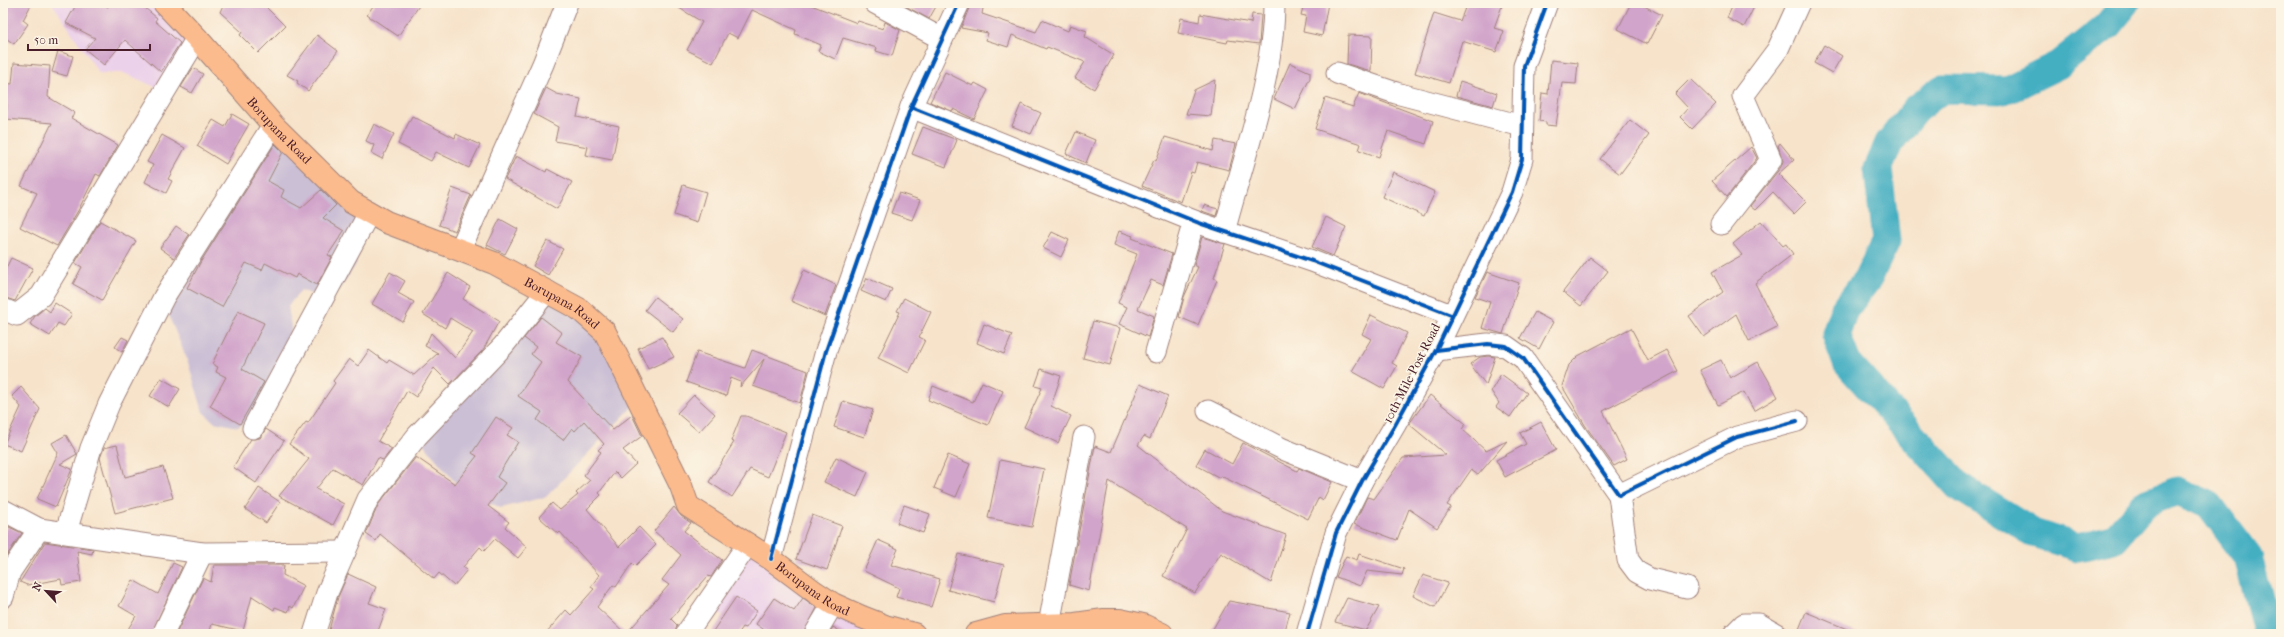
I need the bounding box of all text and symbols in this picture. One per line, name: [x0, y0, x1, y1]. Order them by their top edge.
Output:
scale bar: [28, 26, 150, 52]
text: 50 m: [34, 33, 58, 47]
street label: Borupana Road: [244, 94, 315, 168]
street label: Borupana Road: [522, 274, 603, 332]
street label: 10th Mile Post Road: [1380, 320, 1444, 426]
street label: Borupana Road: [773, 558, 853, 619]
north arrow: [26, 571, 66, 611]
text: N: [30, 580, 45, 593]

